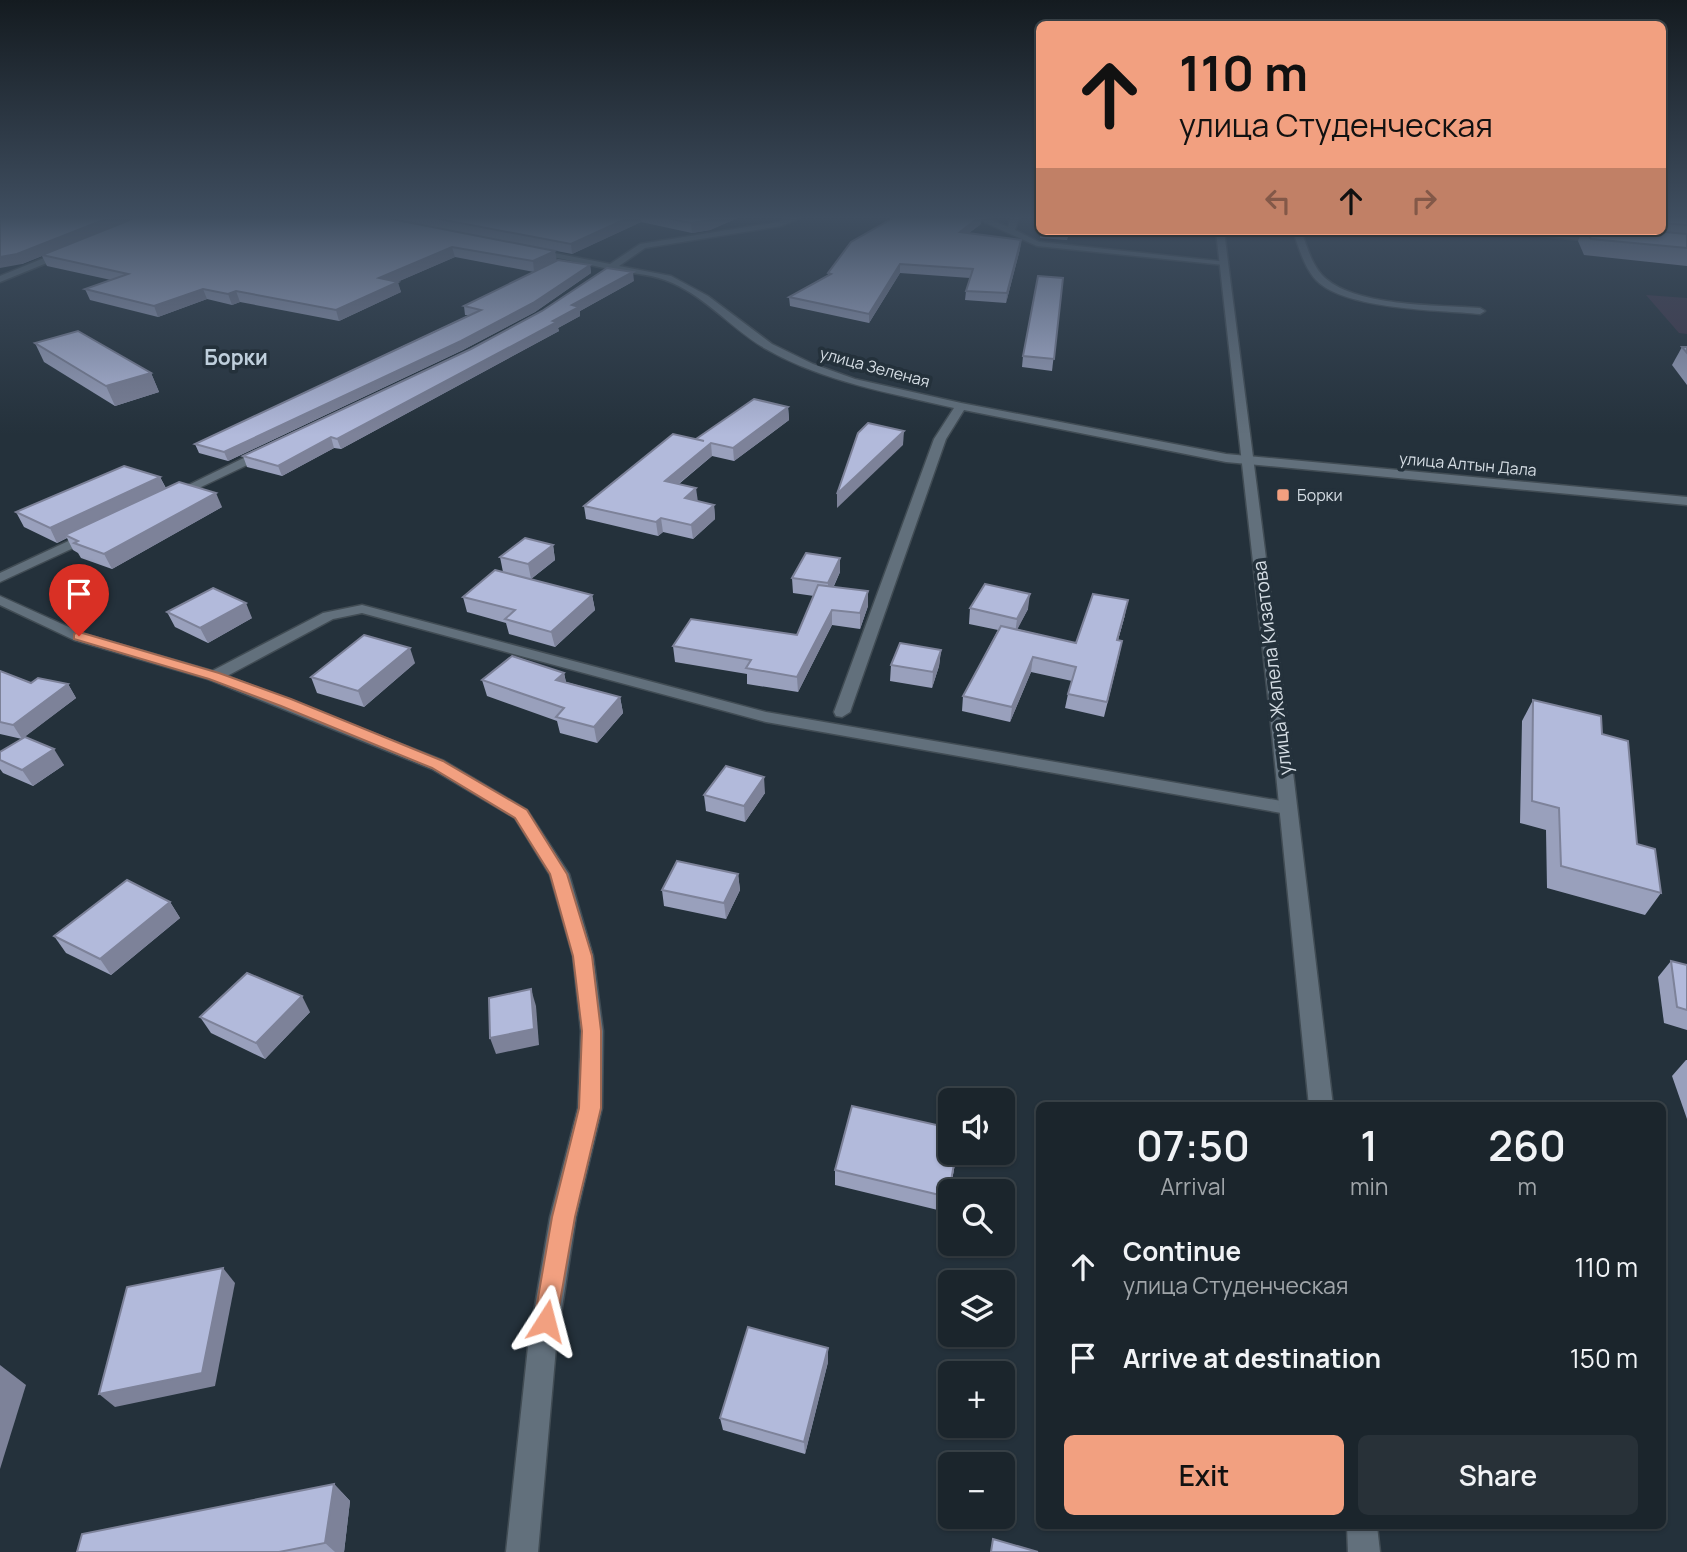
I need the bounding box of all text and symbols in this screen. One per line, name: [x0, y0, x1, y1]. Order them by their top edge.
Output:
text: 110 m: [1179, 39, 1308, 106]
icon: ahead: [1064, 49, 1155, 140]
text: улица Студенческая: [1179, 103, 1493, 147]
icon: left: [1259, 182, 1297, 220]
icon: ahead: [1332, 182, 1370, 220]
icon: right: [1405, 182, 1443, 220]
street label: улица Зеленая: [818, 342, 932, 392]
district label: Борки: [204, 343, 268, 371]
street label: улица Алтын Дала: [1398, 447, 1538, 481]
place label: Борки: [1297, 484, 1343, 506]
marker: Борки: [1275, 487, 1291, 503]
street label: улица Жалела Кизатова: [1246, 559, 1298, 777]
pin: [49, 564, 109, 636]
icon: arrive: [60, 575, 98, 613]
map controls: [938, 1088, 1015, 1529]
button: sound: [938, 1088, 1015, 1165]
text: 07:50: [1136, 1116, 1250, 1174]
text: 1: [1360, 1116, 1378, 1174]
text: 260: [1488, 1116, 1566, 1174]
text: Arrival: [1160, 1170, 1226, 1202]
text: min: [1350, 1170, 1388, 1202]
text: m: [1517, 1170, 1537, 1202]
button: search: [938, 1179, 1015, 1256]
text: Continue: [1123, 1233, 1241, 1269]
icon: ahead: [1064, 1248, 1102, 1286]
text: 110 m: [1575, 1249, 1638, 1285]
text: улица Студенческая: [1123, 1269, 1349, 1301]
button: layers: [938, 1270, 1015, 1347]
position arrow: [509, 1284, 583, 1358]
icon: arrive: [1064, 1339, 1102, 1377]
text: Arrive at destination: [1123, 1340, 1381, 1376]
text: 150 m: [1570, 1340, 1638, 1376]
button: +: [938, 1361, 1015, 1438]
button: Exit: [1064, 1435, 1344, 1515]
button: Share: [1358, 1435, 1638, 1515]
button: −: [938, 1452, 1015, 1529]

